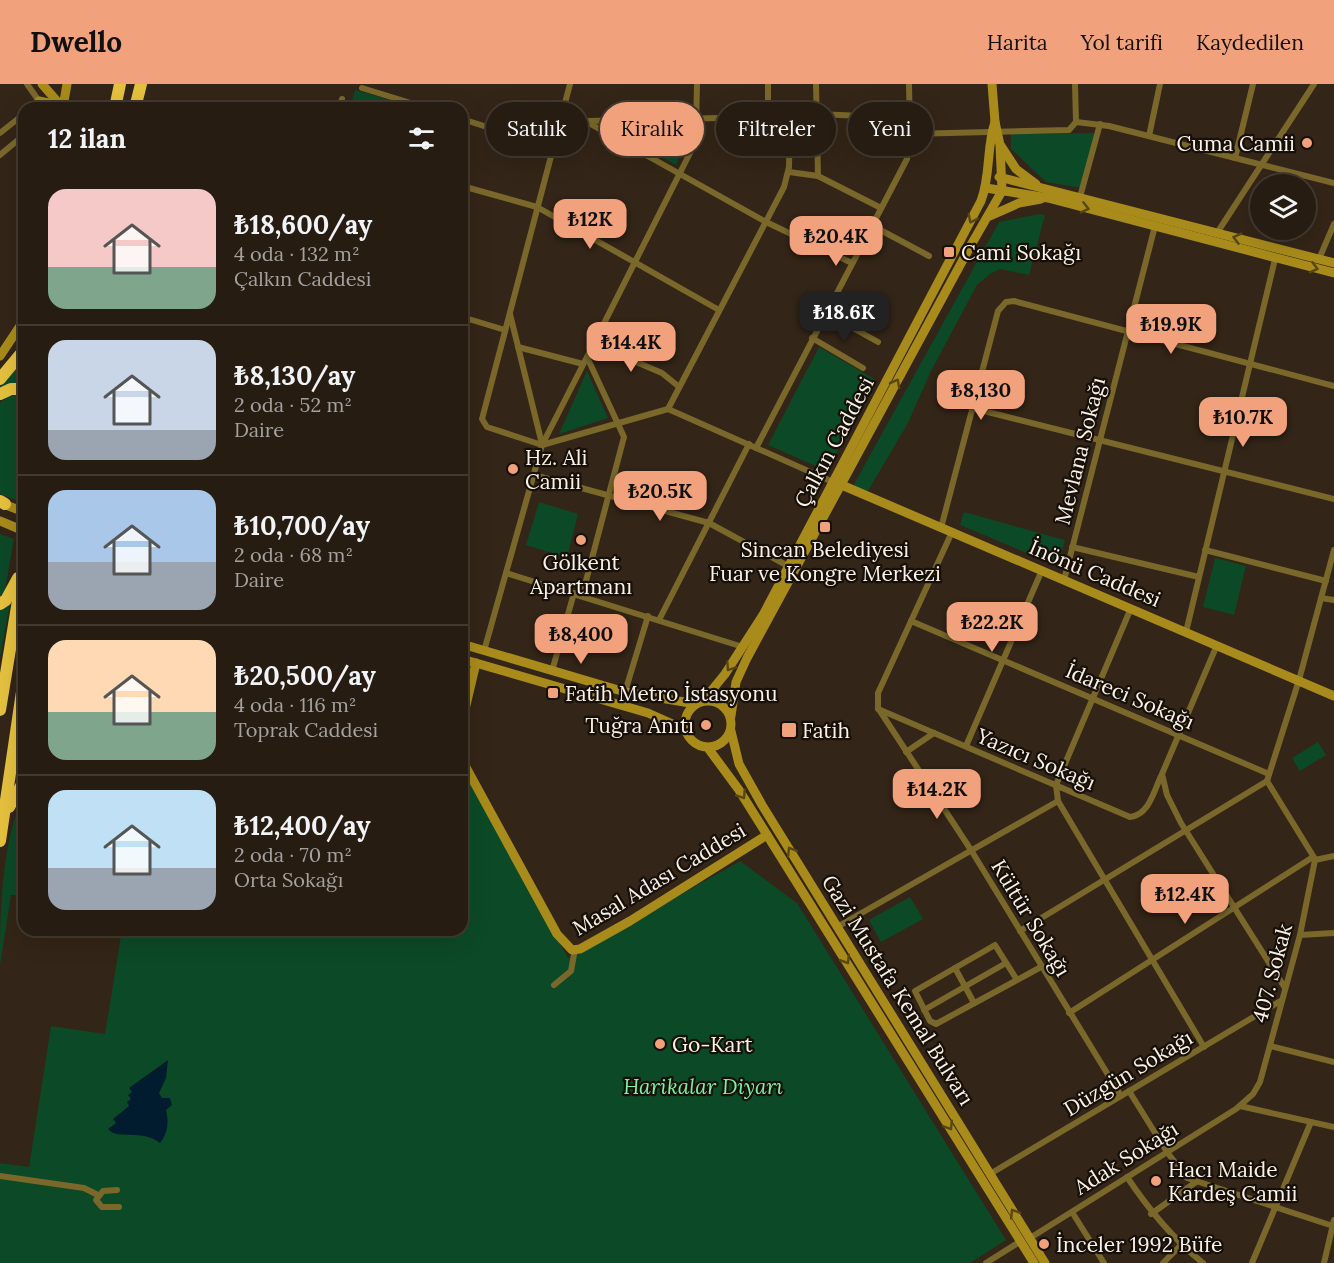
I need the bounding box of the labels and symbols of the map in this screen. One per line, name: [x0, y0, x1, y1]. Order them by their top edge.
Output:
place label: Cuma Camii: [1177, 130, 1295, 157]
marker: Cuma Camii: [1300, 136, 1314, 150]
pin: ₺12K: [554, 199, 626, 250]
one-way arrow: [1080, 200, 1090, 213]
one-way arrow: [968, 212, 979, 223]
pin: ₺20.4K: [787, 216, 885, 267]
one-way arrow: [1232, 232, 1242, 245]
place label: Cami Sokağı: [961, 239, 1081, 266]
marker: Cami Sokağı: [942, 245, 956, 259]
one-way arrow: [1309, 261, 1319, 274]
pin: ₺18.6K: [795, 292, 893, 343]
pin: ₺19.9K: [1122, 304, 1220, 355]
pin: ₺14.4K: [582, 322, 680, 373]
pin: ₺8,130: [932, 370, 1030, 421]
street label: Çalkın Caddesi: [788, 372, 880, 512]
street label: Mevlana Sokağı: [1049, 374, 1111, 528]
one-way arrow: [889, 379, 900, 390]
pin: ₺10.7K: [1194, 397, 1292, 448]
place label: Hz. Ali Camii: [525, 444, 588, 495]
marker: Hz. Ali Camii: [506, 462, 520, 476]
pin: ₺20.5K: [611, 471, 709, 522]
marker: Sincan Belediyesi Fuar ve Kongre Merkezi: [818, 520, 832, 534]
marker: Gölkent Apartmanı: [574, 533, 588, 547]
street label: İnönü Caddesi: [1025, 533, 1165, 613]
place label: Sincan Belediyesi Fuar ve Kongre Merkezi: [709, 536, 941, 587]
place label: Gölkent Apartmanı: [529, 549, 632, 600]
pin: ₺22.2K: [943, 602, 1041, 653]
pin: ₺8,400: [532, 614, 630, 665]
street label: İdareci Sokağı: [1062, 657, 1198, 735]
one-way arrow: [726, 660, 737, 671]
place label: Fatih Metro İstasyonu: [565, 680, 777, 707]
marker: Fatih Metro İstasyonu: [546, 686, 560, 700]
place label: Tuğra Anıtı: [585, 712, 694, 739]
place label: Fatih: [802, 717, 850, 744]
marker: Tuğra Anıtı: [699, 718, 713, 732]
marker: Fatih: [780, 721, 798, 739]
street label: Yazıcı Sokağı: [972, 721, 1100, 796]
pin: ₺14.2K: [888, 769, 986, 820]
one-way arrow: [735, 789, 747, 799]
street label: Masal Adası Caddesi: [568, 817, 751, 941]
one-way arrow: [786, 847, 798, 857]
street label: Kültür Sokağı: [985, 854, 1077, 982]
street label: Gazi Mustafa Kemal Bulvarı: [816, 870, 980, 1110]
pin: ₺12.4K: [1136, 874, 1234, 925]
street label: 407. Sokak: [1246, 920, 1298, 1025]
one-way arrow: [838, 954, 849, 965]
street label: Düzgün Sokağı: [1059, 1024, 1197, 1122]
place label: Go-Kart: [672, 1031, 754, 1058]
marker: Go-Kart: [653, 1037, 667, 1051]
park label: Harikalar Diyarı: [623, 1073, 783, 1100]
street label: Adak Sokağı: [1068, 1115, 1183, 1201]
one-way arrow: [941, 1120, 953, 1130]
place label: Hacı Maide Kardeş Camii: [1168, 1156, 1298, 1207]
marker: Hacı Maide Kardeş Camii: [1149, 1174, 1163, 1188]
one-way arrow: [1011, 1209, 1022, 1220]
place label: İnceler 1992 Büfe: [1056, 1231, 1222, 1258]
marker: İnceler 1992 Büfe: [1037, 1237, 1051, 1251]

